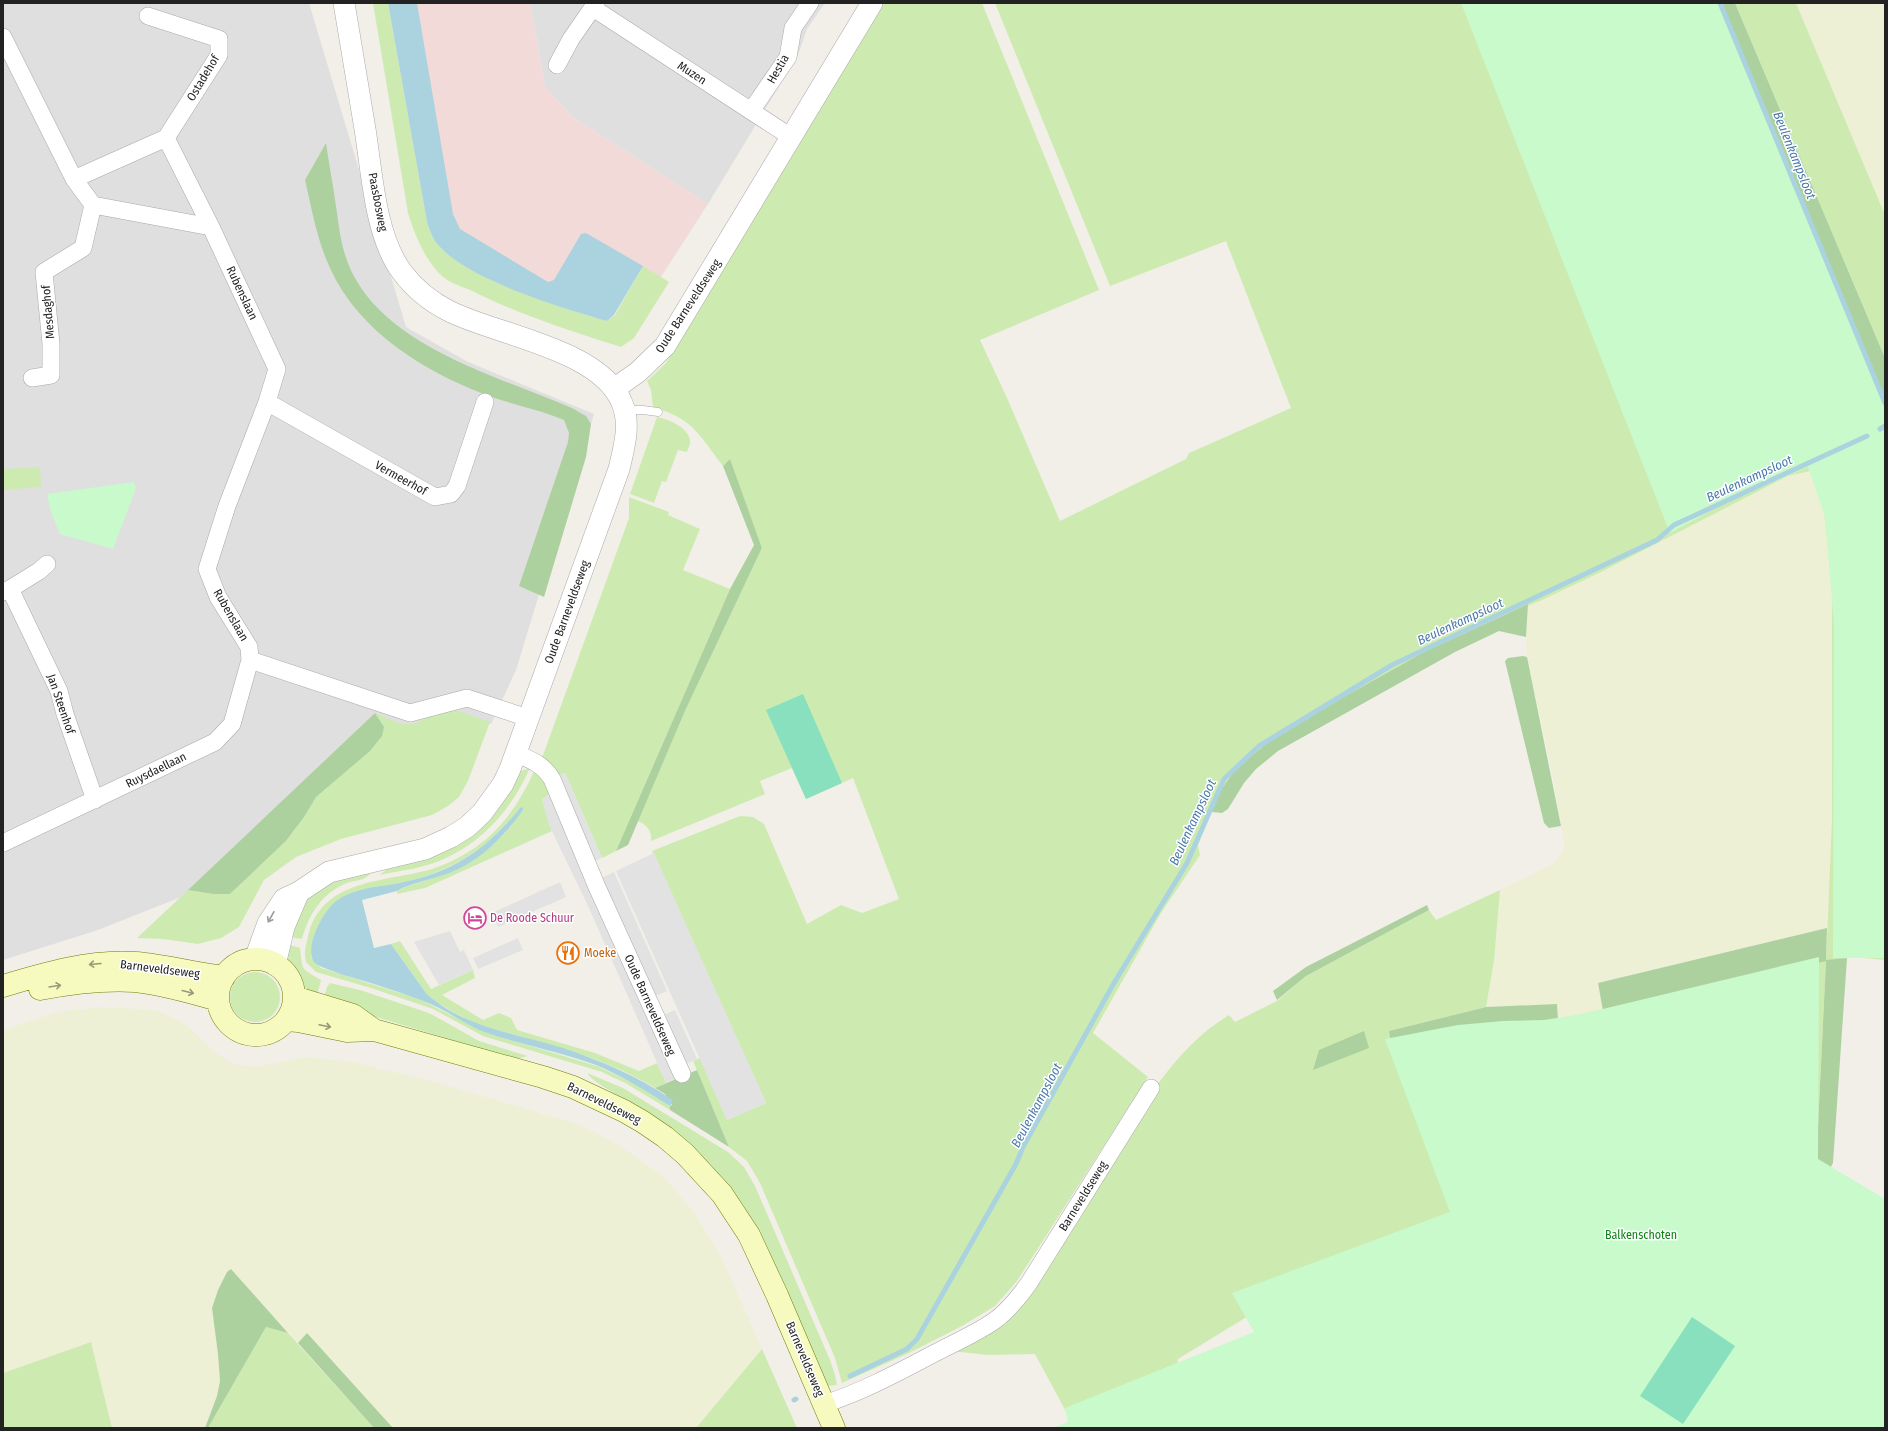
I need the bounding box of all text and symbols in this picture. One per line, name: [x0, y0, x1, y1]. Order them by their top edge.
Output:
street label: Ostadehof: [184, 51, 223, 103]
street label: Hestia: [764, 52, 792, 86]
street label: Muzen: [675, 58, 709, 88]
water label: Beulenkampsloot: [1770, 109, 1819, 202]
street label: Paasbosweg: [365, 171, 391, 233]
street label: Oude Barneveldseweg: [652, 256, 724, 356]
street label: Rubenslaan: [223, 264, 261, 322]
street label: Mesdaghof: [39, 283, 57, 339]
water label: Beulenkampsloot: [1704, 452, 1795, 505]
street label: Vermeerhof: [372, 458, 431, 499]
street label: Oude Barneveldseweg: [542, 558, 592, 666]
street label: Rubenslaan: [211, 587, 251, 643]
water label: Beulenkampsloot: [1415, 595, 1506, 648]
street label: Jan Steenhof: [44, 672, 78, 737]
street label: Ruysdaellaan: [123, 749, 189, 791]
water label: Beulenkampsloot: [1166, 776, 1219, 868]
hotel icon: De Roode Schuur: [462, 905, 488, 931]
one-way arrow: [267, 911, 275, 923]
place label: De Roode Schuur: [490, 911, 575, 925]
restaurant icon: Moeke: [555, 940, 581, 966]
place label: Moeke: [584, 946, 616, 960]
street label: Oude Barneveldseweg: [621, 952, 679, 1058]
street label: Barneveldseweg: [119, 957, 201, 981]
one-way arrow: [89, 961, 102, 968]
one-way arrow: [48, 982, 61, 990]
one-way arrow: [181, 989, 194, 996]
one-way arrow: [318, 1023, 331, 1031]
water label: Beulenkampsloot: [1008, 1060, 1065, 1150]
street label: Barneveldseweg: [565, 1079, 643, 1127]
street label: Barneveldseweg: [1056, 1158, 1110, 1234]
park label: Balkenschoten: [1605, 1228, 1677, 1242]
street label: Barneveldseweg: [783, 1319, 827, 1399]

